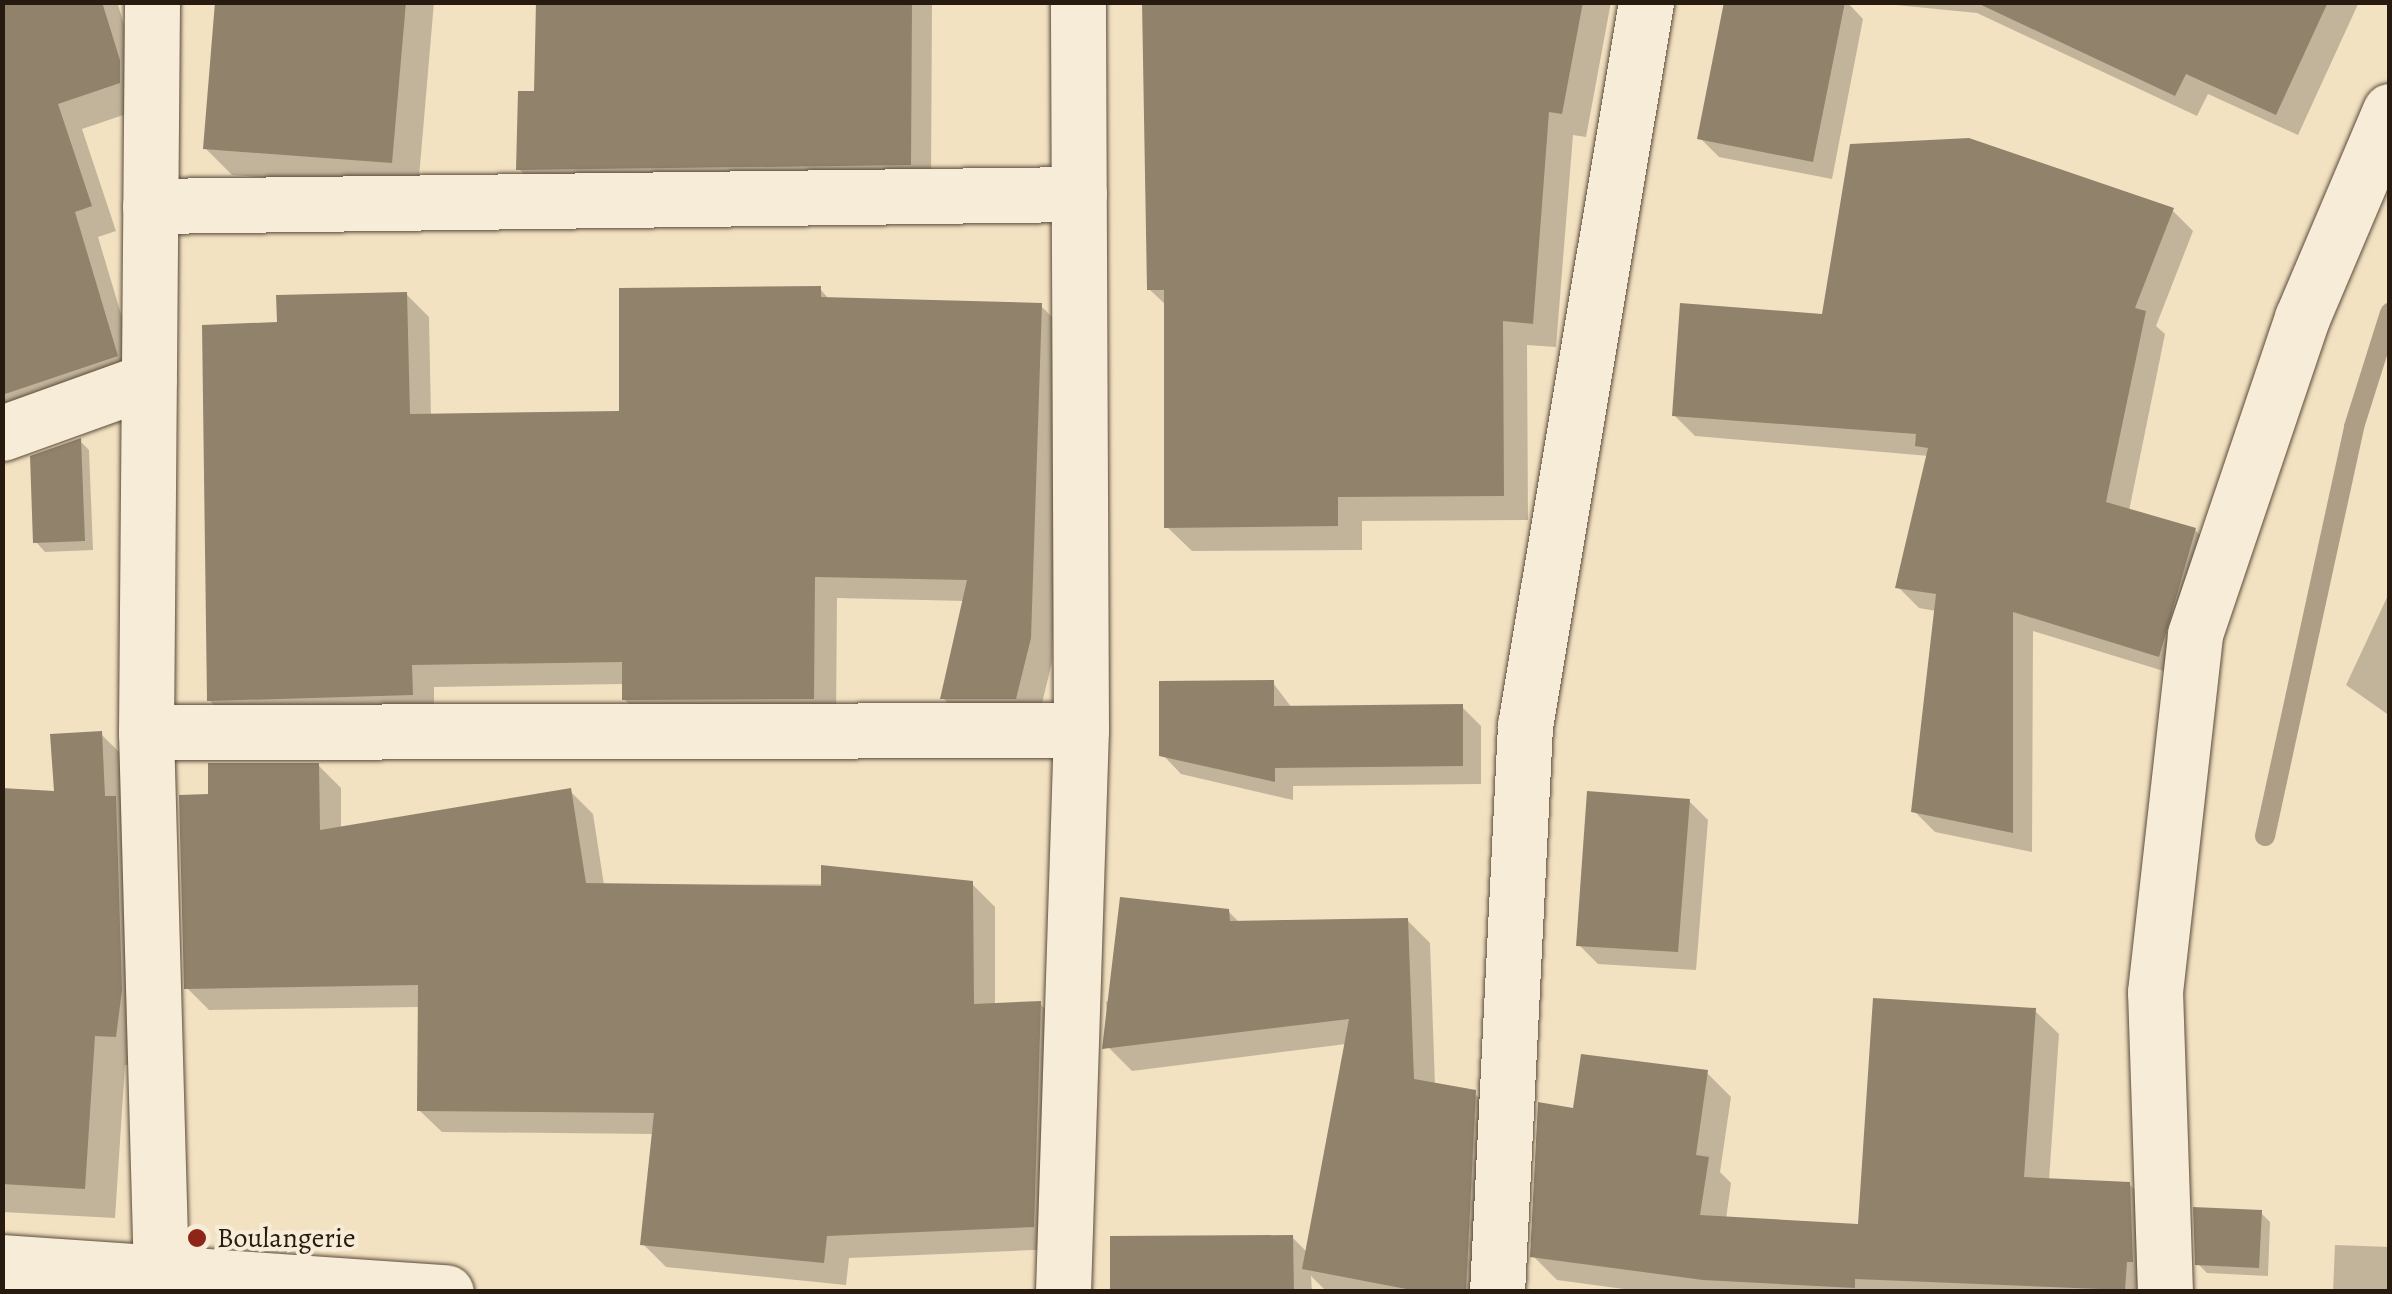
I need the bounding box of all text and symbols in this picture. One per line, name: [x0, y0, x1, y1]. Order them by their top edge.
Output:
place label: Boulangerie: [217, 1221, 355, 1255]
marker: Boulangerie: [186, 1227, 208, 1249]

